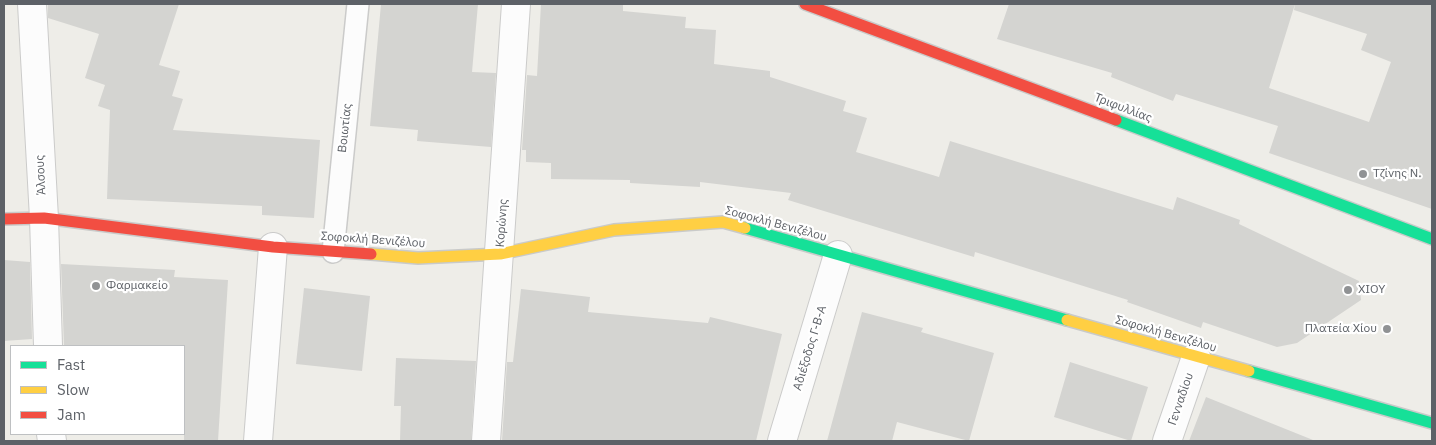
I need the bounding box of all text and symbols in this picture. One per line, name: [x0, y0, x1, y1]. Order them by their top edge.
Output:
street label: Τριφυλλίας: [1092, 90, 1154, 126]
street label: Βοιωτίας: [335, 103, 355, 153]
street label: Άλσους: [33, 155, 49, 195]
place label: Τζίνης Ν.: [1373, 167, 1422, 181]
marker: Τζίνης Ν.: [1357, 168, 1369, 180]
street label: Κορώνης: [493, 198, 511, 248]
street label: Σοφοκλή Βενιζέλου: [724, 204, 828, 244]
street label: Σοφοκλή Βενιζέλου: [320, 229, 426, 251]
place label: Φαρμακείο: [106, 279, 168, 293]
marker: Φαρμακείο: [90, 280, 102, 292]
place label: ΧΙΟΥ: [1358, 283, 1385, 297]
marker: ΧΙΟΥ: [1342, 284, 1354, 296]
street label: Αδιέξοδος Γ-Β-Α: [790, 304, 830, 392]
street label: Σοφοκλή Βενιζέλου: [1114, 313, 1218, 355]
place label: Πλατεία Χίου: [1305, 322, 1377, 336]
marker: Πλατεία Χίου: [1381, 323, 1393, 335]
legend: [10, 345, 185, 435]
text: Fast: [57, 355, 85, 374]
street label: Γενναδίου: [1165, 371, 1197, 427]
text: Slow: [57, 380, 90, 399]
text: Jam: [57, 405, 86, 424]

